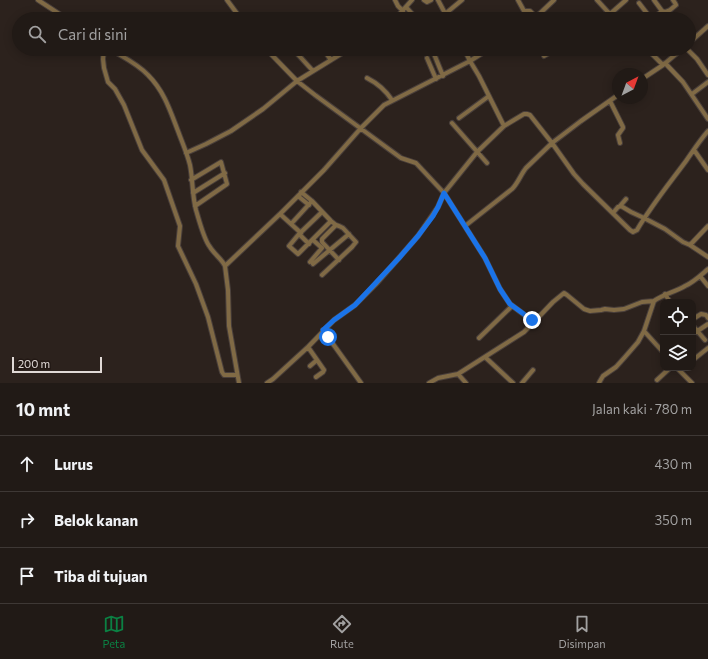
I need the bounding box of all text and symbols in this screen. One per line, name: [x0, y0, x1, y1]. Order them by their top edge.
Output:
search box: [12, 12, 696, 56]
icon: search: [26, 23, 48, 45]
text: Cari di sini: [58, 25, 127, 43]
north arrow: [612, 68, 648, 104]
map controls: [660, 299, 696, 371]
button: locate: [660, 299, 696, 335]
route end: [523, 311, 541, 329]
route start: [319, 328, 337, 346]
button: layers: [660, 335, 696, 371]
scale bar: [12, 355, 102, 374]
text: 200 m: [18, 357, 50, 370]
text: 10 mnt: [16, 399, 70, 420]
text: Jalan kaki · 780 m: [592, 401, 692, 417]
icon: ahead: [16, 453, 38, 475]
text: Lurus: [54, 455, 93, 473]
text: 430 m: [654, 456, 692, 472]
icon: right: [16, 509, 38, 531]
text: Belok kanan: [54, 511, 138, 529]
text: 350 m: [655, 512, 692, 528]
icon: arrive: [16, 565, 38, 587]
text: Tiba di tujuan: [54, 567, 148, 585]
tab: Peta: [102, 613, 125, 650]
tab: Rute: [330, 613, 354, 650]
tab: Disimpan: [559, 613, 606, 650]

